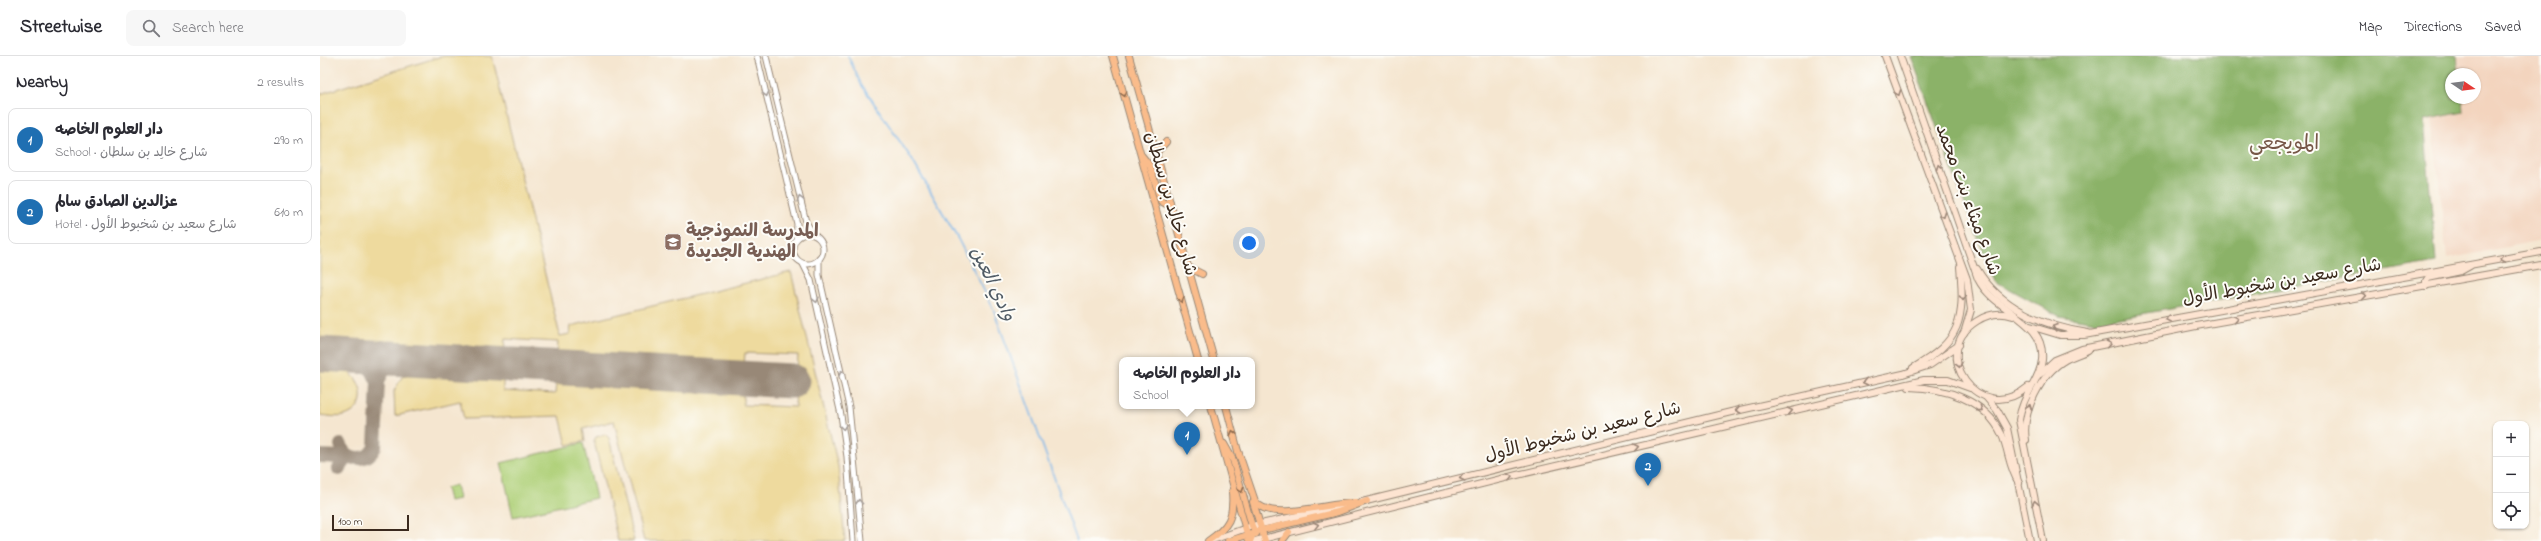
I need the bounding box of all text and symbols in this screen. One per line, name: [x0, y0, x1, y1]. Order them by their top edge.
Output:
search box: [126, 10, 406, 46]
text: Streetwise: [20, 14, 102, 41]
icon: search: [140, 17, 162, 39]
text: Search here: [172, 17, 244, 39]
text: Map: [2359, 17, 2382, 38]
text: Directions: [2404, 17, 2462, 38]
text: Saved: [2484, 17, 2521, 38]
north arrow: [2445, 68, 2481, 104]
text: Nearby: [16, 70, 68, 95]
text: 2 results: [257, 73, 304, 92]
one-way arrow: [1894, 89, 1902, 96]
one-way arrow: [1119, 90, 1128, 97]
one-way arrow: [762, 91, 770, 97]
text: دار العلوم الخاصه: [55, 119, 163, 141]
street label: شارع ميثاء بنت محمد: [1928, 121, 2006, 279]
street label: شارع خالِد بن سلطان: [1137, 129, 1203, 279]
district label: المويجعي: [2249, 130, 2319, 160]
text: 1: [28, 131, 32, 150]
text: 290 m: [274, 131, 303, 150]
text: School · شارع خالِد بن سلطان: [55, 143, 207, 162]
one-way arrow: [1935, 164, 1944, 171]
text: عزالدين الصادق سالم: [55, 191, 178, 213]
one-way arrow: [797, 196, 805, 202]
text: 2: [27, 203, 33, 222]
text: 610 m: [274, 203, 303, 222]
one-way arrow: [1939, 211, 1947, 218]
text: Hotel · شارع سعيد بن شخبوط الأول: [55, 215, 237, 234]
place label: المدرسة النموذجية الهندية الجديدة: [686, 219, 819, 266]
school or university icon: المدرسة النموذجية الهندية الجديدة: [663, 232, 683, 252]
your location: [1239, 233, 1259, 253]
water label: وادي العين: [962, 242, 1022, 326]
street label: شارع سعيد بن شخبوط الأول: [2180, 252, 2384, 313]
one-way arrow: [2499, 254, 2506, 263]
one-way arrow: [2361, 293, 2367, 301]
one-way arrow: [1959, 295, 1967, 301]
one-way arrow: [1176, 296, 1185, 303]
one-way arrow: [811, 297, 819, 303]
one-way arrow: [2165, 315, 2171, 323]
one-way arrow: [2233, 315, 2239, 324]
one-way arrow: [2051, 323, 2058, 332]
one-way arrow: [2105, 341, 2112, 349]
popup: [1119, 357, 1255, 409]
one-way arrow: [1954, 362, 1962, 369]
text: دار العلوم الخاصه: [1133, 363, 1241, 385]
one-way arrow: [839, 370, 847, 377]
one-way arrow: [1861, 378, 1868, 386]
text: School: [1133, 386, 1169, 405]
street label: شارع سعيد بن شخبوط الأول: [1482, 395, 1684, 470]
one-way arrow: [1976, 404, 1983, 412]
one-way arrow: [2024, 404, 2032, 411]
one-way arrow: [1735, 406, 1741, 414]
one-way arrow: [1787, 408, 1793, 416]
map controls: [2493, 421, 2529, 529]
button: +: [2493, 421, 2529, 457]
pin: 1: [1174, 422, 1200, 455]
one-way arrow: [838, 424, 847, 431]
one-way arrow: [1230, 430, 1238, 436]
one-way arrow: [1632, 443, 1639, 452]
pin: 2: [1635, 453, 1661, 486]
button: −: [2493, 457, 2529, 493]
one-way arrow: [1459, 474, 1465, 482]
one-way arrow: [1507, 474, 1513, 482]
one-way arrow: [1236, 486, 1245, 493]
button: locate: [2493, 493, 2529, 529]
one-way arrow: [855, 499, 864, 505]
one-way arrow: [2031, 500, 2040, 506]
scale bar: [332, 513, 409, 532]
text: 100 m: [338, 514, 362, 530]
one-way arrow: [1312, 522, 1319, 530]

